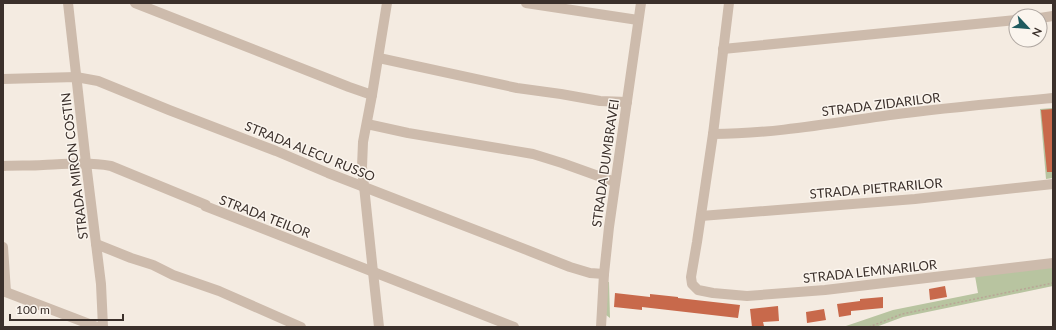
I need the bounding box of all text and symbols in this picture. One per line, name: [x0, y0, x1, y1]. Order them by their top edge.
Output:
north arrow: [1008, 8, 1048, 48]
text: N: [1030, 26, 1045, 39]
street label: STRADA ZIDARILOR: [821, 89, 942, 119]
street label: STRADA MIRON COSTIN: [57, 92, 91, 240]
street label: STRADA DUMBRAVEI: [588, 98, 622, 228]
street label: STRADA ALECU RUSSO: [243, 118, 377, 184]
street label: STRADA PIETRARILOR: [809, 174, 944, 202]
street label: STRADA TEILOR: [217, 191, 314, 241]
street label: STRADA LEMNARILOR: [802, 256, 939, 286]
scale bar: [10, 296, 123, 322]
text: 100 m: [16, 302, 50, 317]

